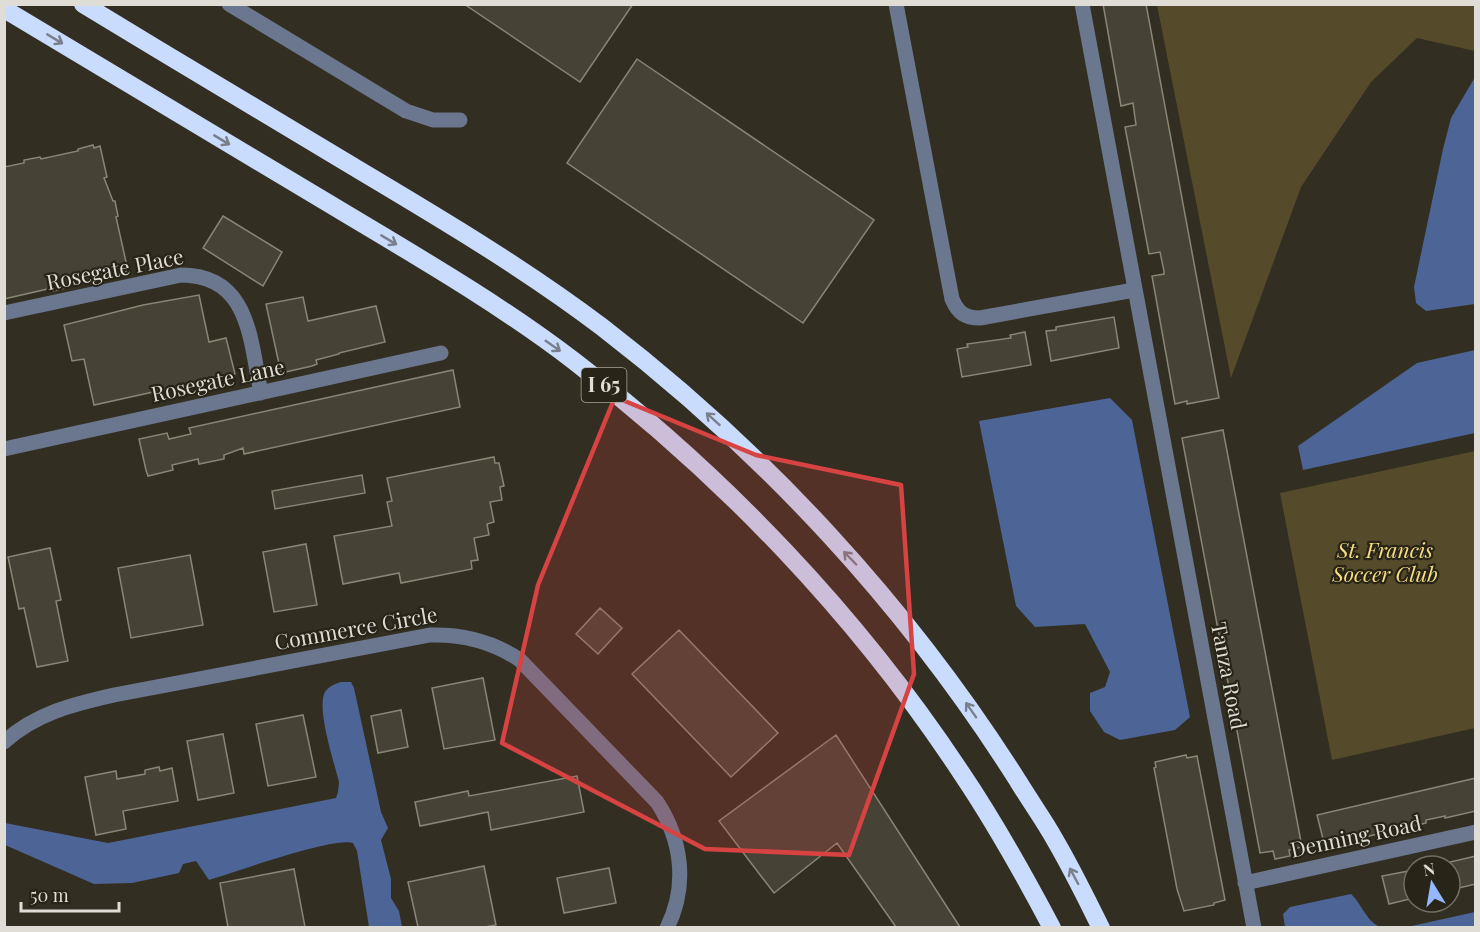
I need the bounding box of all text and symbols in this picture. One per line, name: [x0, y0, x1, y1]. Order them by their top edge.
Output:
one-way arrow: [46, 34, 63, 46]
one-way arrow: [213, 134, 230, 146]
one-way arrow: [380, 234, 397, 246]
street label: Rosegate Place: [44, 241, 186, 295]
one-way arrow: [544, 340, 560, 352]
street label: Rosegate Lane: [148, 351, 287, 407]
road number: I 65: [582, 368, 626, 402]
one-way arrow: [705, 412, 720, 426]
park label: St. Francis Soccer Club: [1331, 535, 1438, 587]
one-way arrow: [843, 550, 857, 565]
street label: Commerce Circle: [272, 599, 439, 655]
street label: Tanza Road: [1206, 619, 1254, 732]
one-way arrow: [965, 703, 977, 719]
street label: Denning Road: [1287, 807, 1424, 863]
north arrow: [1402, 854, 1462, 914]
text: N: [1421, 857, 1437, 880]
one-way arrow: [1068, 867, 1079, 885]
scale bar: [21, 875, 118, 913]
text: 50 m: [30, 883, 69, 907]

